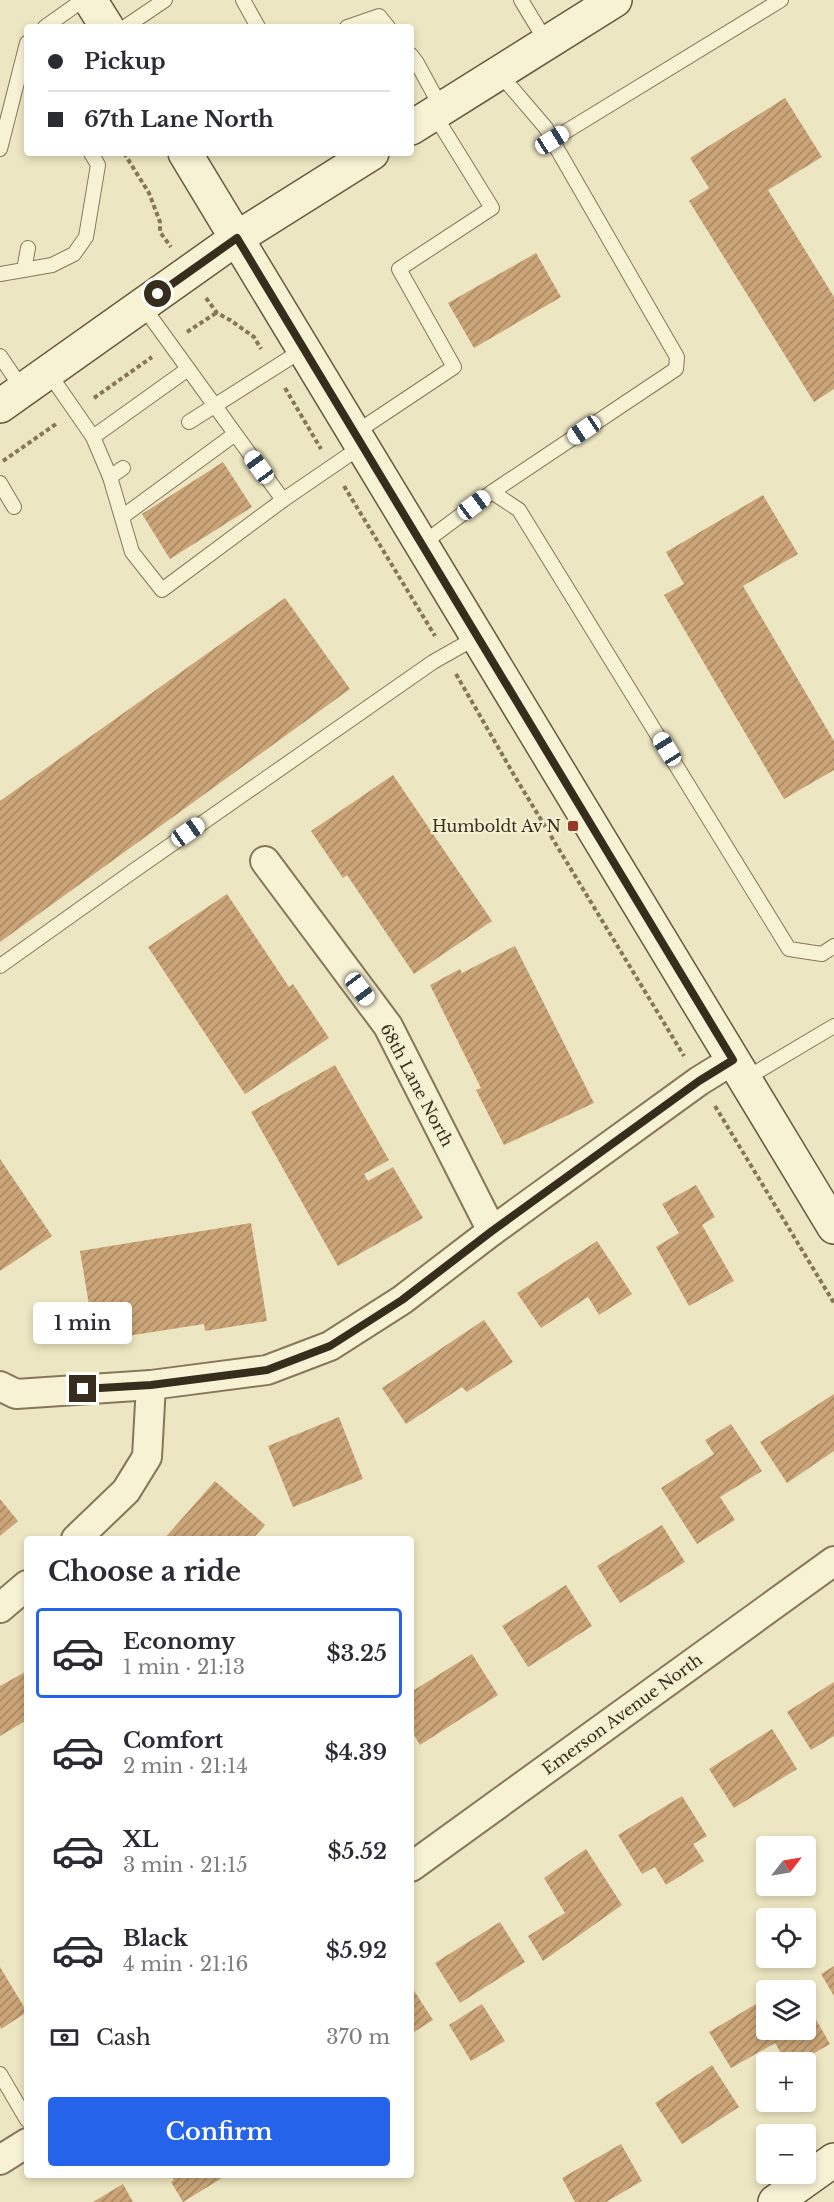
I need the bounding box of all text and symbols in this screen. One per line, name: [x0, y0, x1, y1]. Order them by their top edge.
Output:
text: Pickup: [84, 48, 166, 75]
text: 67th Lane North: [84, 106, 274, 133]
car: [532, 123, 572, 157]
route start: [144, 280, 171, 307]
car: [564, 412, 604, 448]
car: [241, 447, 277, 487]
car: [454, 487, 494, 523]
car: [650, 729, 684, 769]
car: [168, 814, 208, 850]
place label: Humboldt Av N: [432, 816, 561, 836]
marker: Humboldt Av N: [566, 819, 580, 833]
car: [342, 969, 378, 1009]
street label: 68th Lane North: [376, 1020, 458, 1150]
callout: 1 min: [34, 1302, 132, 1344]
text: 1 min: [54, 1311, 111, 1335]
route end: [69, 1375, 96, 1402]
text: Choose a ride: [48, 1555, 241, 1588]
icon: car: [51, 1626, 105, 1680]
text: Economy: [123, 1628, 235, 1655]
text: $3.25: [326, 1640, 387, 1667]
street label: Emerson Avenue North: [538, 1649, 706, 1779]
text: 1 min · 21:13: [123, 1655, 245, 1679]
icon: car: [51, 1725, 105, 1779]
text: Comfort: [123, 1727, 223, 1754]
text: $4.39: [325, 1739, 387, 1766]
text: 2 min · 21:14: [123, 1754, 248, 1778]
icon: car: [51, 1824, 105, 1878]
text: XL: [123, 1826, 158, 1853]
north arrow: [756, 1836, 816, 1896]
map controls: [756, 1836, 816, 2184]
text: $5.52: [327, 1838, 387, 1865]
text: 3 min · 21:15: [123, 1853, 248, 1877]
button: locate: [756, 1908, 816, 1968]
icon: car: [51, 1923, 105, 1977]
text: Black: [123, 1925, 188, 1952]
text: $5.92: [326, 1937, 387, 1964]
text: 4 min · 21:16: [123, 1952, 248, 1976]
button: layers: [756, 1980, 816, 2040]
icon: cash: [48, 2021, 81, 2054]
text: Cash: [96, 2024, 151, 2051]
text: 370 m: [326, 2025, 390, 2049]
button: +: [756, 2052, 816, 2112]
button: Confirm: [48, 2097, 390, 2166]
button: −: [756, 2124, 816, 2184]

